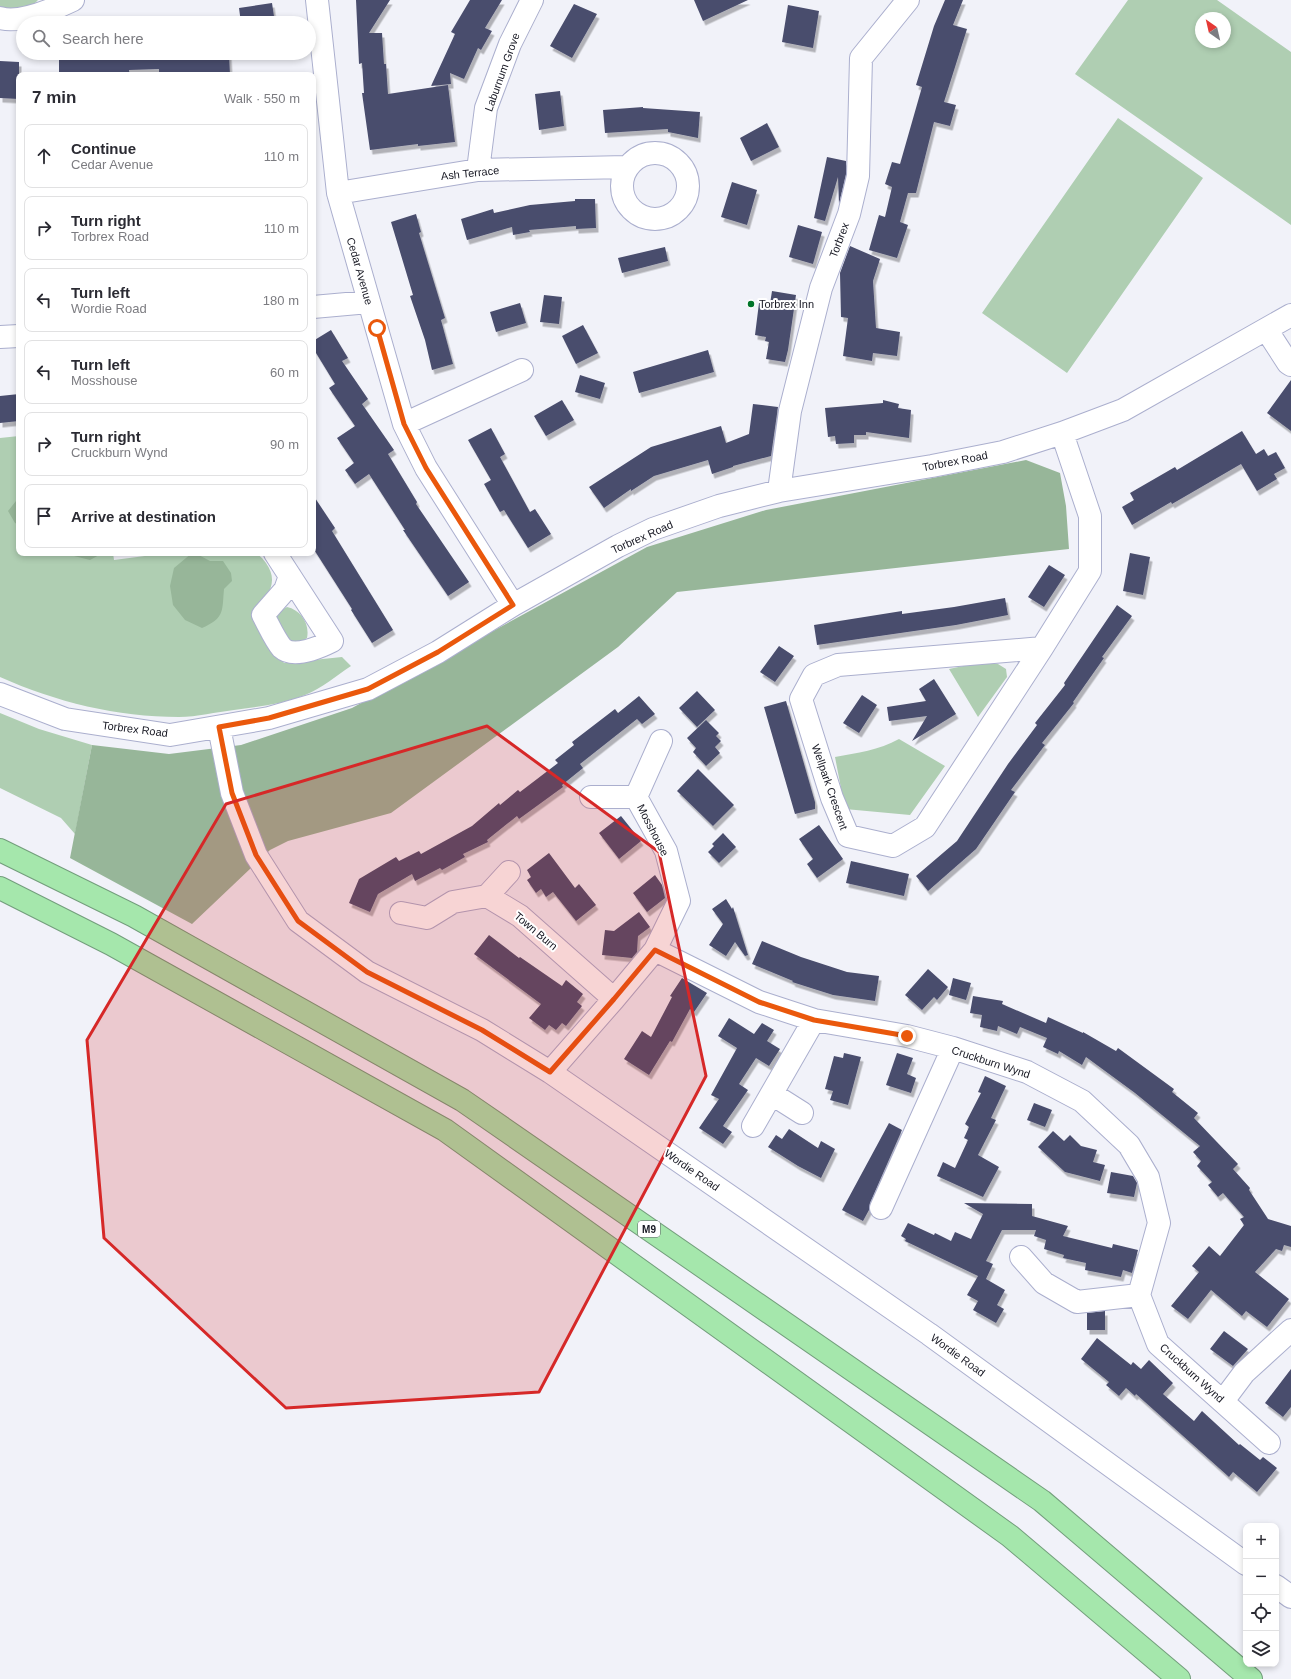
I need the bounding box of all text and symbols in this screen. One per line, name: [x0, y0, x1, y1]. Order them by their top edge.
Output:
north arrow: [1195, 12, 1231, 48]
search box: [16, 16, 316, 60]
icon: search: [30, 27, 52, 49]
text: Search here: [62, 30, 144, 47]
street label: Laburnum Grove: [482, 31, 522, 113]
text: 7 min: [32, 88, 76, 107]
text: Walk · 550 m: [224, 91, 300, 106]
text: Continue: [71, 140, 136, 157]
icon: ahead: [33, 145, 55, 167]
text: 110 m: [264, 149, 299, 164]
text: Cedar Avenue: [71, 157, 153, 172]
street label: Ash Terrace: [440, 164, 500, 182]
text: Turn right: [71, 212, 141, 229]
icon: right: [33, 217, 55, 239]
street label: Torbrex: [827, 220, 851, 259]
text: 110 m: [264, 221, 299, 236]
text: Torbrex Road: [71, 229, 149, 244]
street label: Cedar Avenue: [345, 236, 375, 306]
text: Turn left: [71, 284, 130, 301]
icon: left: [33, 289, 55, 311]
text: 180 m: [263, 293, 299, 308]
place label: Torbrex Inn: [759, 298, 814, 310]
marker: Torbrex Inn: [746, 299, 756, 309]
text: Wordie Road: [71, 301, 147, 316]
route start: [368, 319, 386, 337]
text: Turn left: [71, 356, 130, 373]
icon: left: [33, 361, 55, 383]
text: 60 m: [270, 365, 299, 380]
text: Mosshouse: [71, 373, 137, 388]
text: Turn right: [71, 428, 141, 445]
icon: right: [33, 433, 55, 455]
text: 90 m: [270, 437, 299, 452]
text: Cruckburn Wynd: [71, 445, 168, 460]
street label: Torbrex Road: [921, 449, 989, 473]
icon: arrive: [33, 505, 55, 527]
text: Arrive at destination: [71, 508, 216, 525]
street label: Torbrex Road: [609, 518, 675, 556]
street label: Torbrex Road: [101, 719, 169, 739]
street label: Wellpark Crescent: [810, 743, 850, 831]
street label: Mosshouse: [635, 802, 671, 858]
street label: Town Burn: [512, 910, 560, 952]
route end: [898, 1027, 916, 1045]
street label: Cruckburn Wynd: [950, 1044, 1032, 1080]
street label: Wordie Road: [662, 1147, 722, 1193]
road number: M9: [638, 1221, 660, 1237]
street label: Wordie Road: [929, 1331, 987, 1379]
street label: Cruckburn Wynd: [1158, 1341, 1226, 1405]
map controls: [1243, 1523, 1279, 1667]
button: +: [1243, 1523, 1279, 1559]
button: −: [1243, 1559, 1279, 1595]
button: locate: [1243, 1595, 1279, 1631]
button: layers: [1243, 1631, 1279, 1667]

